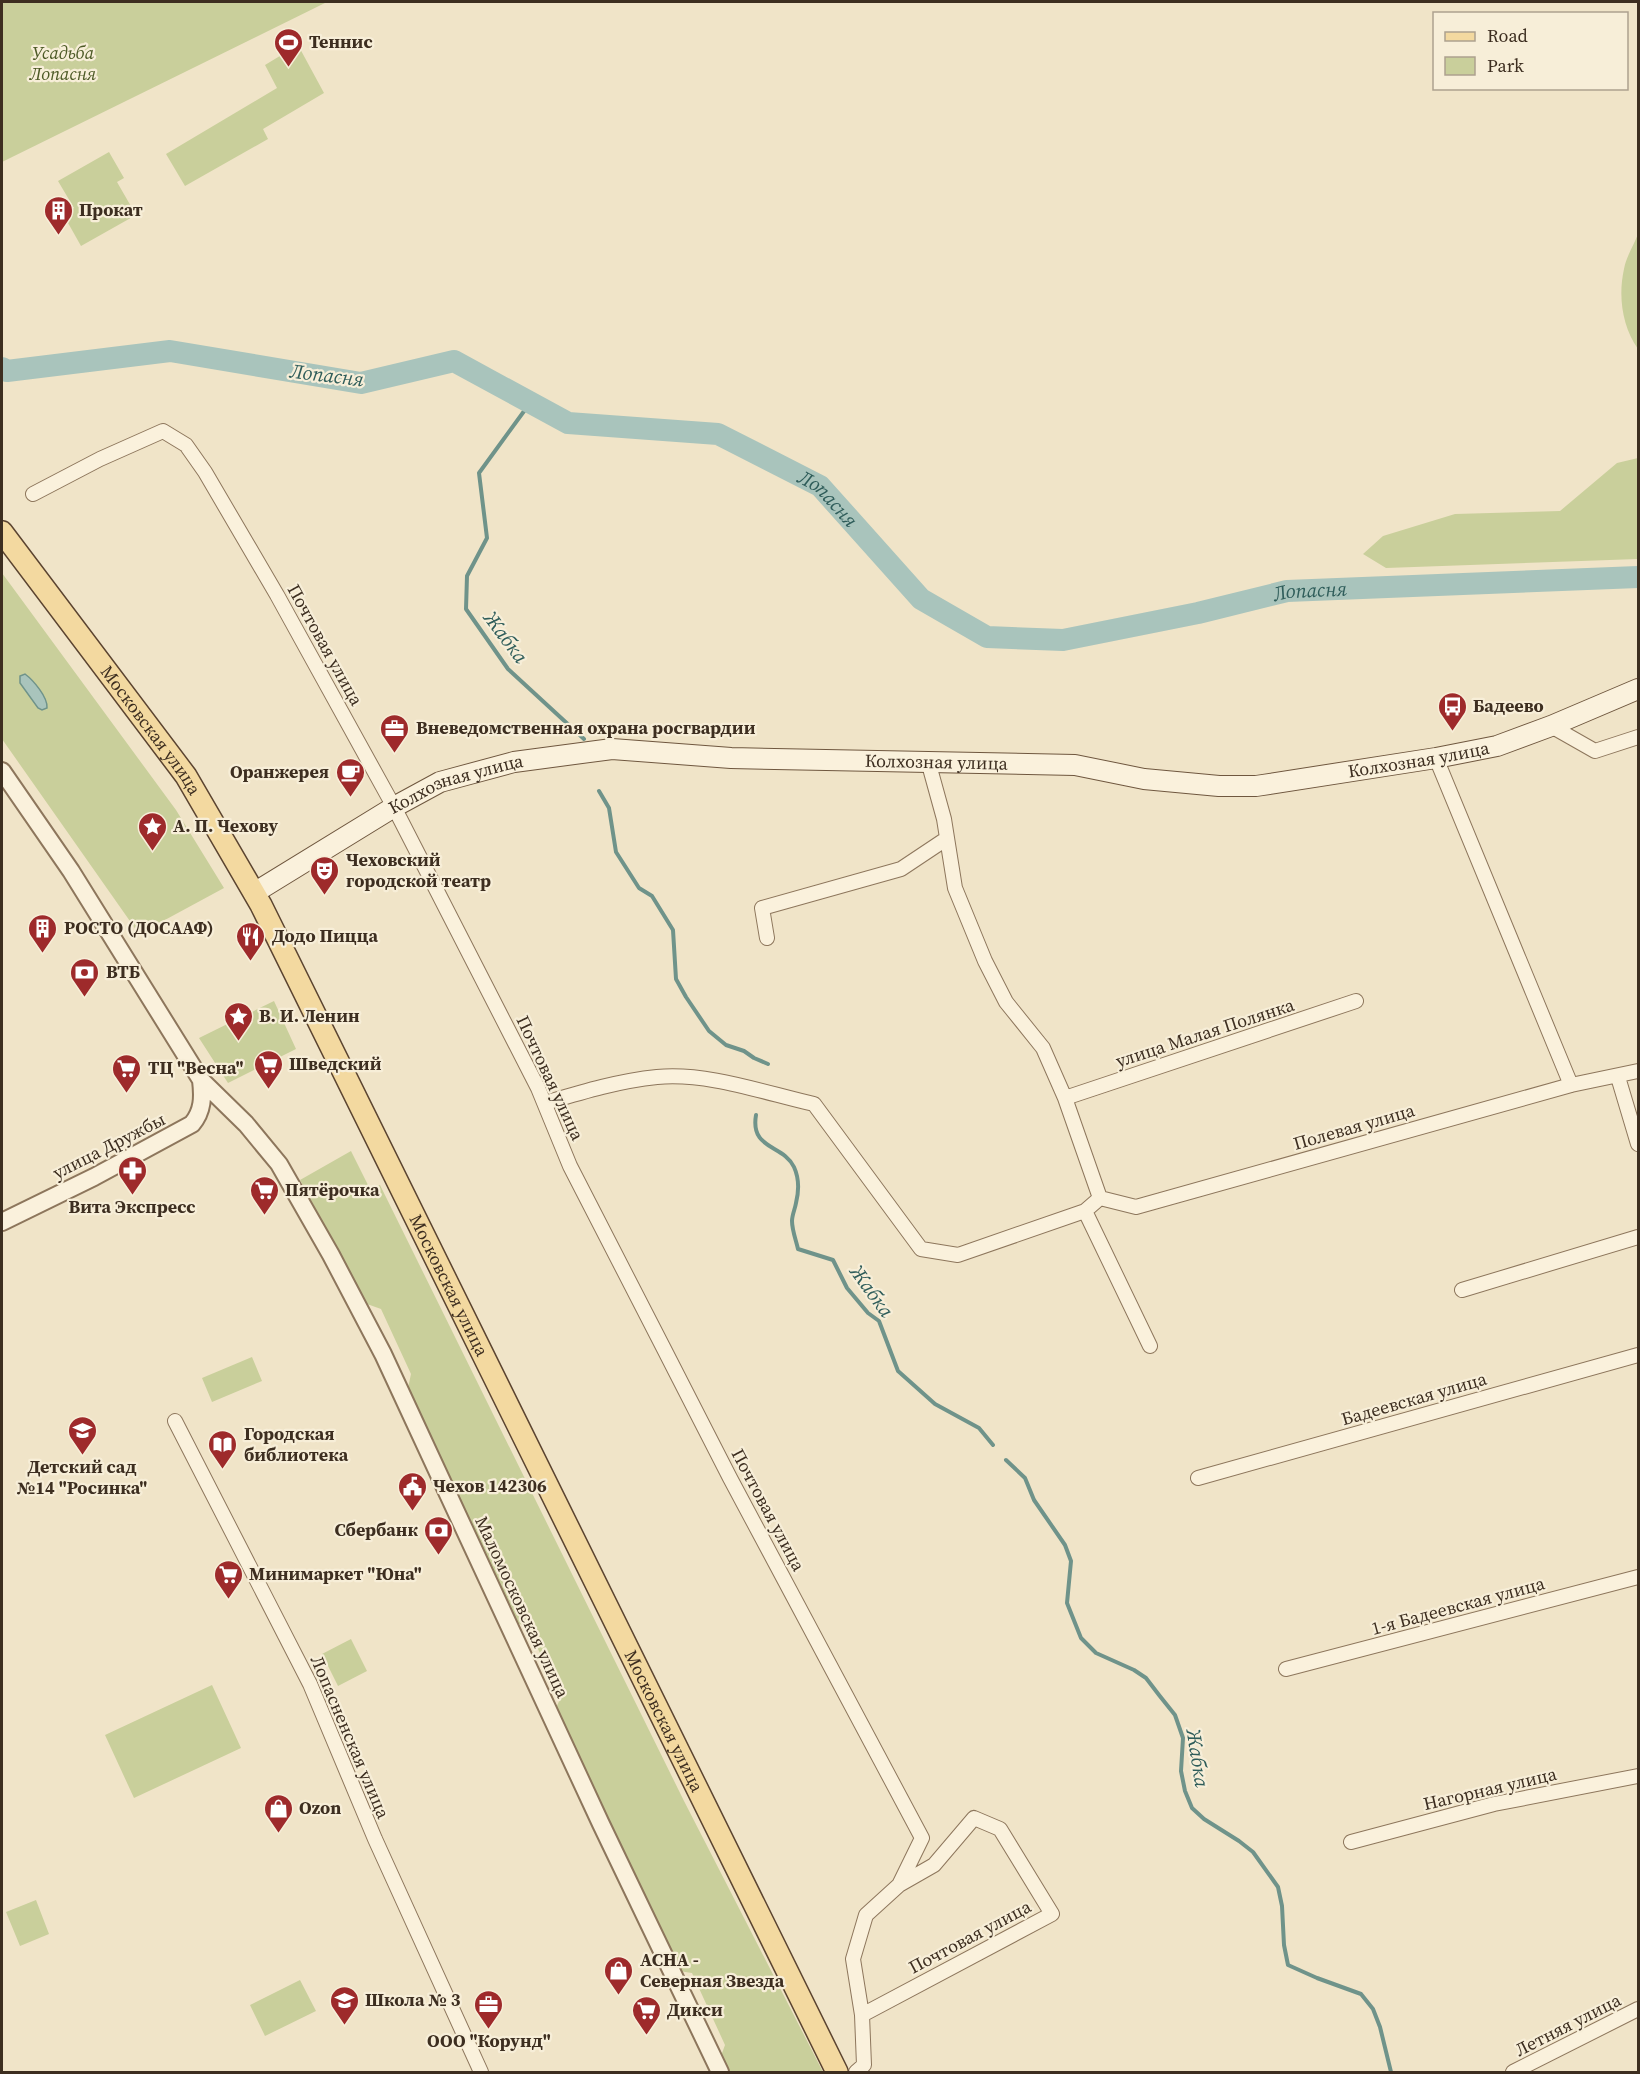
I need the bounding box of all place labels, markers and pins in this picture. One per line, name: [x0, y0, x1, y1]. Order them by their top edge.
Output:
sports icon: Теннис: [272, 26, 304, 68]
place label: Теннис: [309, 29, 373, 54]
building icon: Прокат: [42, 194, 74, 236]
place label: Прокат: [79, 197, 143, 222]
bus stop icon: Бадеево: [1436, 690, 1468, 732]
place label: Бадеево: [1473, 693, 1544, 718]
office icon: Вневедомственная охрана росгвардии: [379, 712, 411, 754]
place label: Вневедомственная охрана росгвардии: [416, 715, 756, 740]
cafe icon: Оранжерея: [334, 756, 366, 798]
place label: Оранжерея: [230, 759, 329, 784]
place icon: А. П. Чехову: [136, 810, 168, 852]
place label: А. П. Чехову: [173, 813, 278, 838]
place label: Чеховский городской театр: [346, 847, 491, 893]
theatre icon: Чеховский городской театр: [309, 854, 341, 896]
building icon: РОСТО (ДОСААФ): [27, 912, 59, 954]
place label: РОСТО (ДОСААФ): [64, 915, 214, 940]
restaurant icon: Додо Пицца: [235, 920, 267, 962]
place label: Додо Пицца: [272, 923, 378, 948]
bank icon: ВТБ: [69, 956, 101, 998]
place label: ВТБ: [106, 959, 140, 984]
place icon: В. И. Ленин: [222, 1000, 254, 1042]
place label: В. И. Ленин: [259, 1003, 360, 1028]
supermarket icon: Шведский: [252, 1048, 284, 1090]
place label: Шведский: [289, 1051, 382, 1076]
supermarket icon: ТЦ "Весна": [111, 1052, 143, 1094]
place label: ТЦ "Весна": [148, 1055, 244, 1080]
pharmacy icon: Вита Экспресс: [116, 1154, 148, 1196]
supermarket icon: Пятёрочка: [248, 1174, 280, 1216]
place label: Пятёрочка: [285, 1177, 380, 1202]
place label: Вита Экспресс: [68, 1194, 196, 1219]
school or university icon: Детский сад №14 "Росинка": [66, 1414, 98, 1456]
place label: Городская библиотека: [244, 1421, 349, 1467]
library icon: Городская библиотека: [207, 1428, 239, 1470]
place label: Детский сад №14 "Росинка": [17, 1454, 147, 1500]
public building icon: Чехов 142306: [396, 1470, 428, 1512]
place label: Чехов 142306: [433, 1473, 547, 1498]
bank icon: Сбербанк: [423, 1514, 455, 1556]
place label: Сбербанк: [334, 1517, 418, 1542]
supermarket icon: Минимаркет "Юна": [212, 1558, 244, 1600]
place label: Минимаркет "Юна": [249, 1561, 422, 1586]
shop icon: Ozon: [262, 1792, 294, 1834]
place label: Ozon: [299, 1795, 341, 1820]
place label: АСНА - Северная Звезда: [640, 1947, 785, 1993]
shop icon: АСНА - Северная Звезда: [603, 1954, 635, 1996]
school or university icon: Школа № 3: [328, 1984, 360, 2026]
place label: Школа № 3: [365, 1987, 461, 2012]
office icon: ООО "Корунд": [473, 1988, 505, 2030]
supermarket icon: Дикси: [630, 1994, 662, 2036]
place label: Дикси: [667, 1997, 723, 2022]
place label: ООО "Корунд": [427, 2028, 551, 2053]

